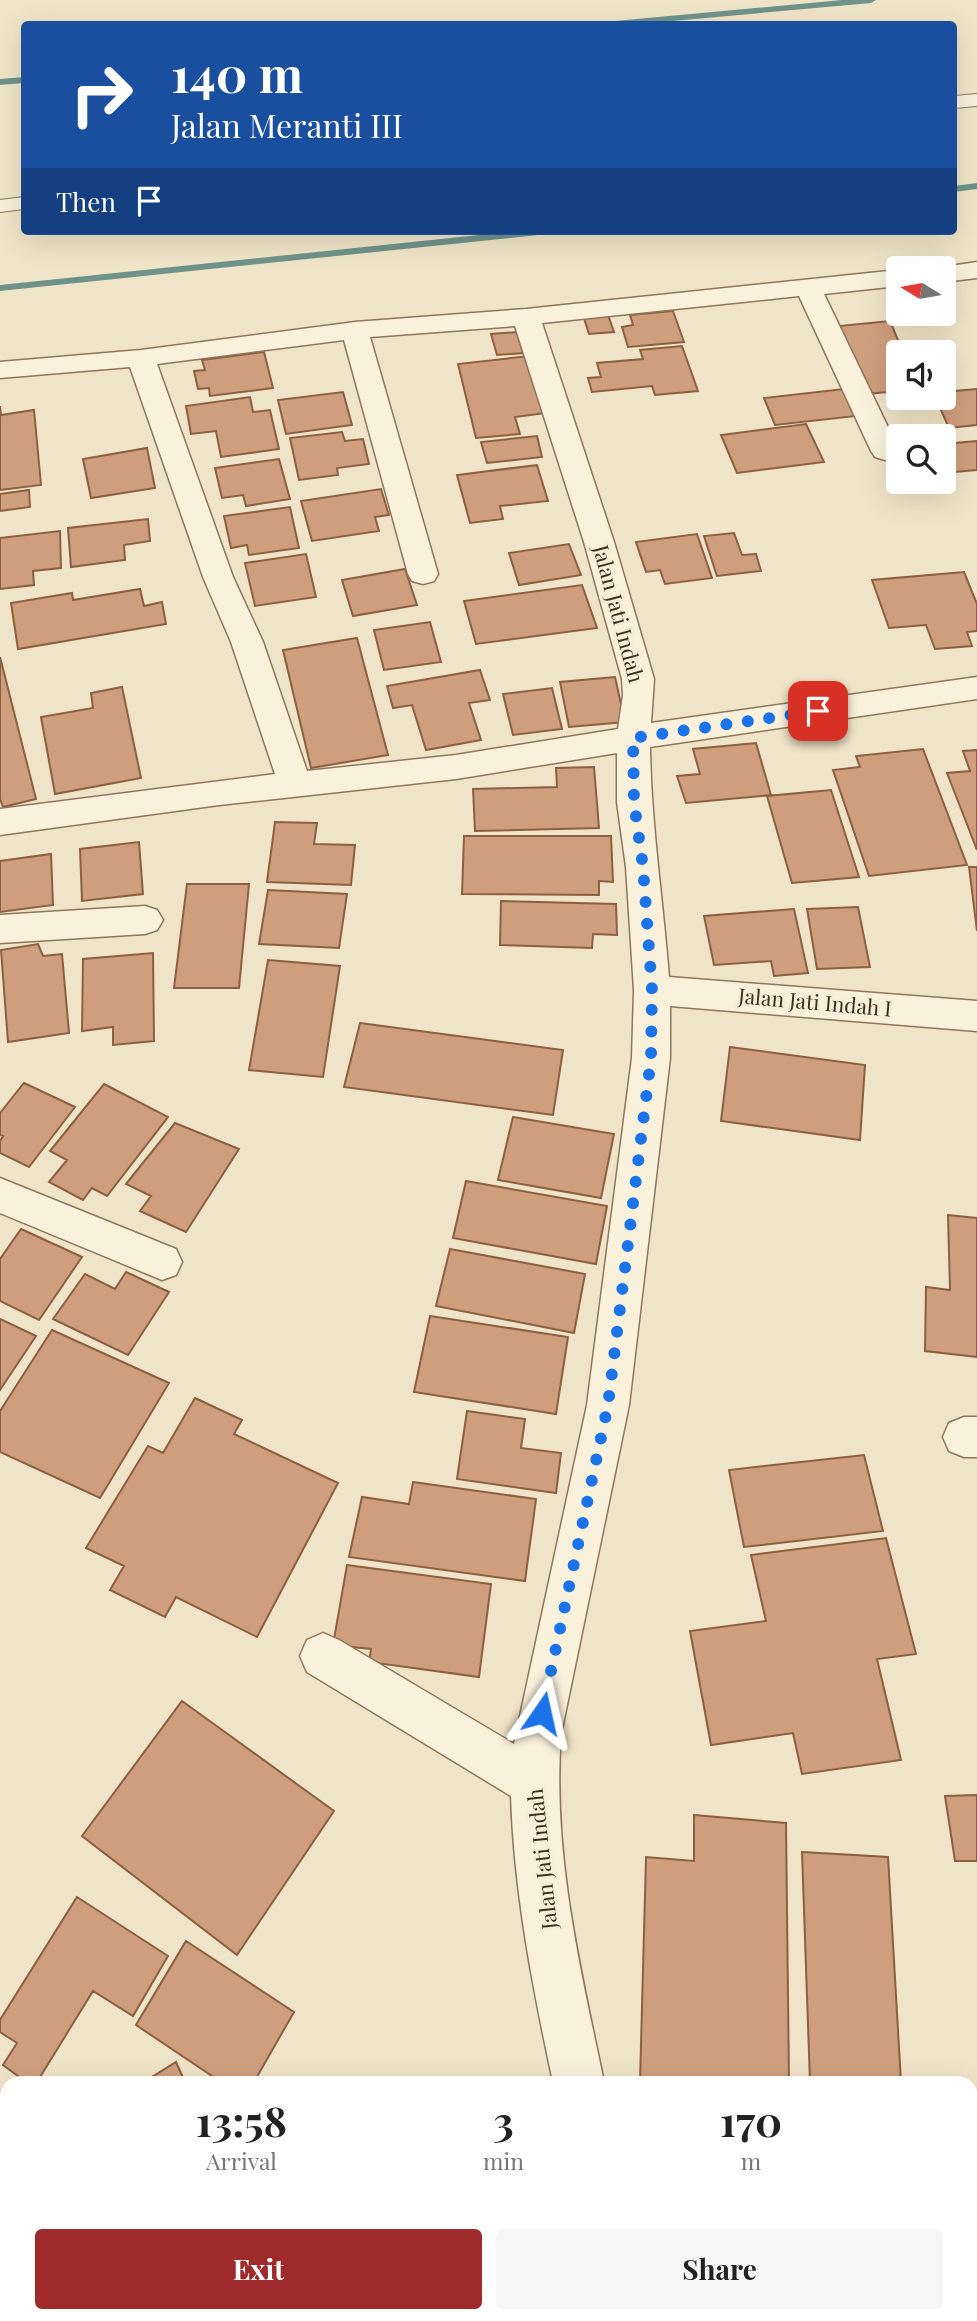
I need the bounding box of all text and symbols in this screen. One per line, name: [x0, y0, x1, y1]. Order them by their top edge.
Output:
text: 140 m: [171, 40, 303, 105]
icon: right: [56, 49, 147, 140]
text: Jalan Meranti III: [171, 103, 403, 146]
icon: arrive: [130, 182, 168, 220]
text: Then: [56, 184, 116, 219]
north arrow: [886, 256, 956, 326]
map controls: [886, 256, 956, 494]
button: sound: [886, 340, 956, 410]
button: search: [886, 424, 956, 494]
street label: Jalan Jati Indah: [588, 541, 652, 686]
pin: [788, 681, 848, 741]
icon: arrive: [799, 692, 837, 730]
street label: Jalan Jati Indah I: [736, 980, 893, 1022]
position arrow: [505, 1676, 579, 1750]
street label: Jalan Jati Indah: [520, 1787, 562, 1932]
text: 13:58: [196, 2092, 287, 2148]
text: 3: [493, 2092, 514, 2148]
text: 170: [720, 2092, 782, 2148]
text: Arrival: [206, 2145, 277, 2176]
text: min: [483, 2145, 524, 2176]
text: m: [741, 2145, 761, 2176]
button: Exit: [35, 2229, 482, 2309]
button: Share: [496, 2229, 943, 2309]

